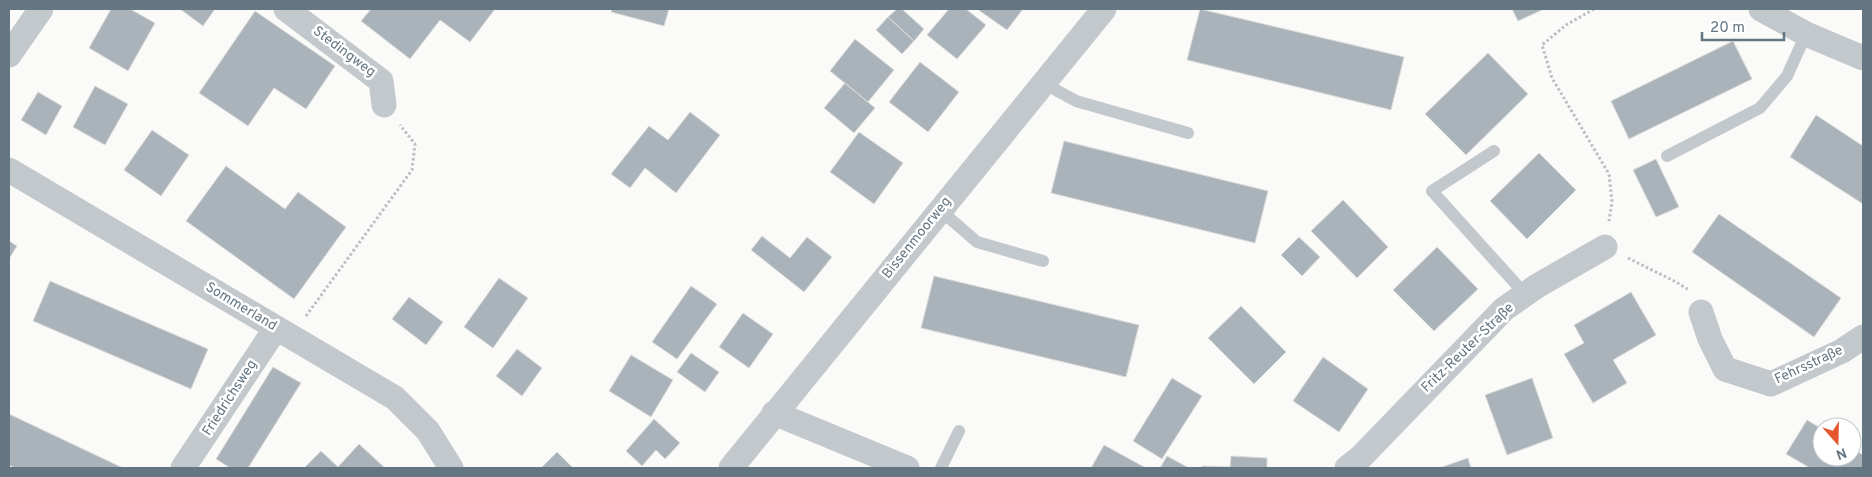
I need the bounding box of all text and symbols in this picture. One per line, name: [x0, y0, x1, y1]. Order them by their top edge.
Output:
scale bar: [1702, 10, 1784, 42]
text: 20 m: [1710, 19, 1745, 38]
street label: Stedingweg: [309, 23, 379, 81]
street label: Bissenmoorweg: [879, 194, 955, 282]
street label: Sommerland: [202, 279, 280, 335]
street label: Fritz-Reuter-Straße: [1418, 300, 1518, 396]
street label: Fehrsstraße: [1772, 342, 1846, 388]
street label: Friedrichsweg: [199, 357, 261, 439]
north arrow: [1812, 417, 1862, 467]
text: N: [1833, 443, 1849, 463]

